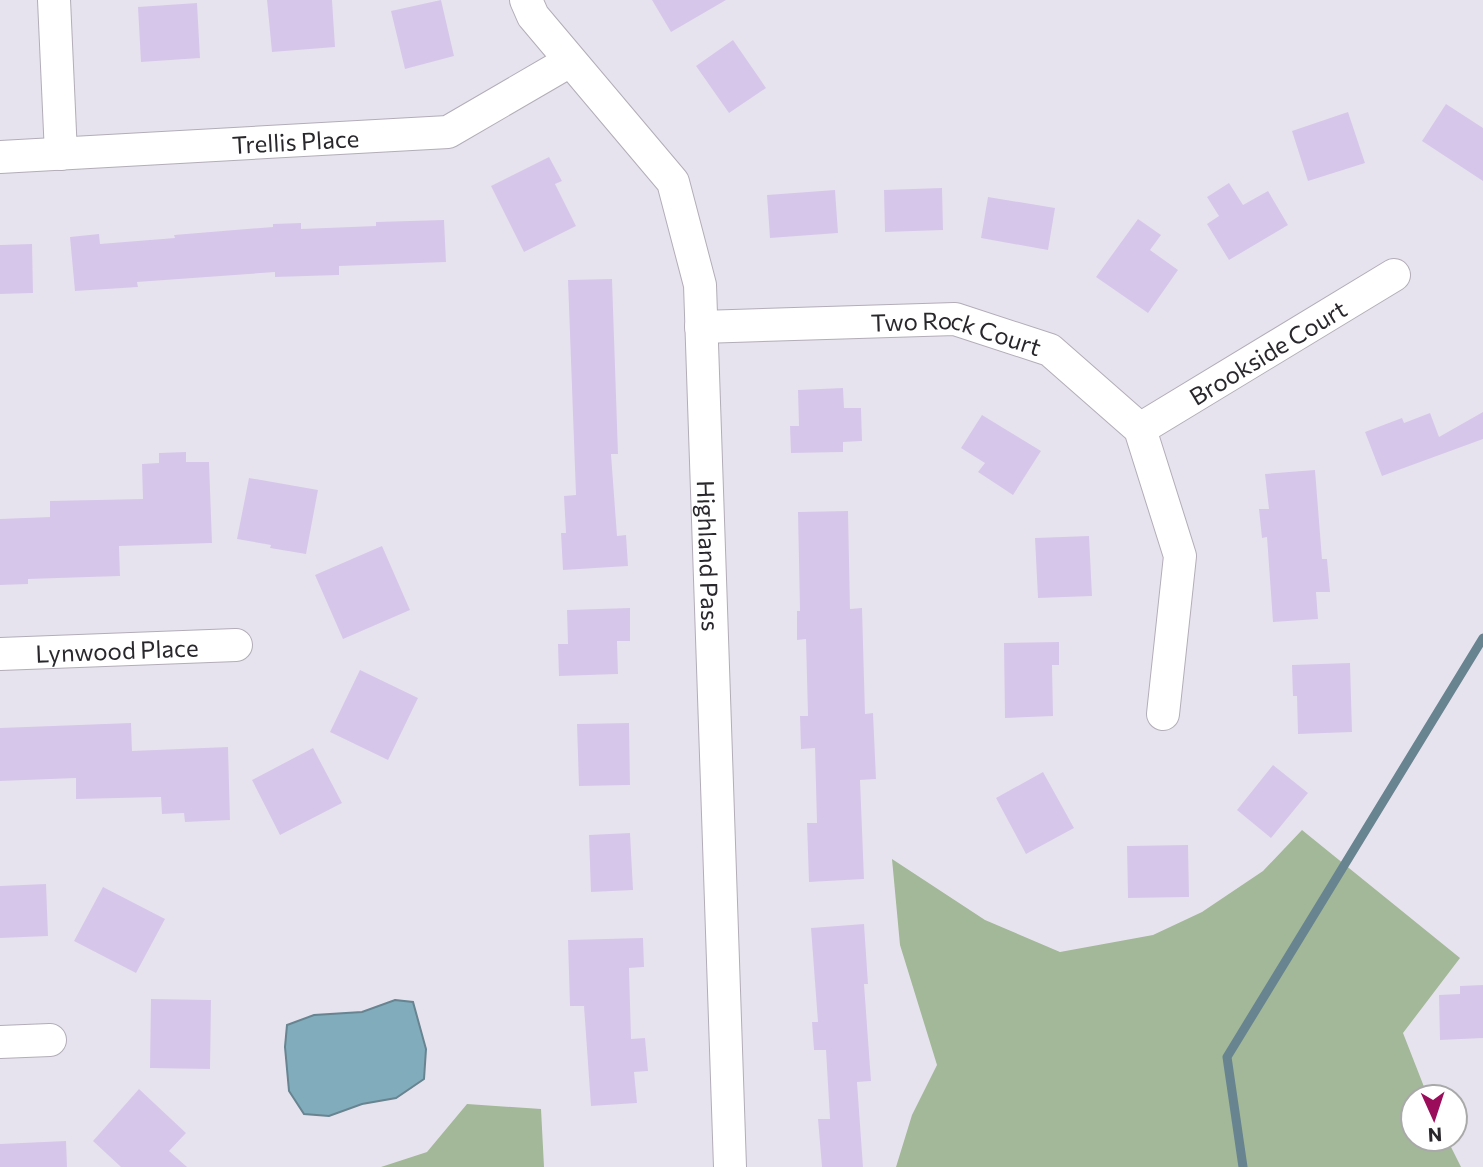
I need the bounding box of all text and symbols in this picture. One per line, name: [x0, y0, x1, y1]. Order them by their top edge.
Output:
street label: Trellis Place: [231, 122, 360, 159]
street label: Brookside Court: [1184, 293, 1351, 410]
street label: Two Rock Court: [870, 304, 1045, 361]
street label: Highland Pass: [692, 480, 726, 632]
street label: Lynwood Place: [35, 632, 199, 667]
north arrow: [1399, 1083, 1469, 1153]
text: N: [1427, 1124, 1443, 1147]

